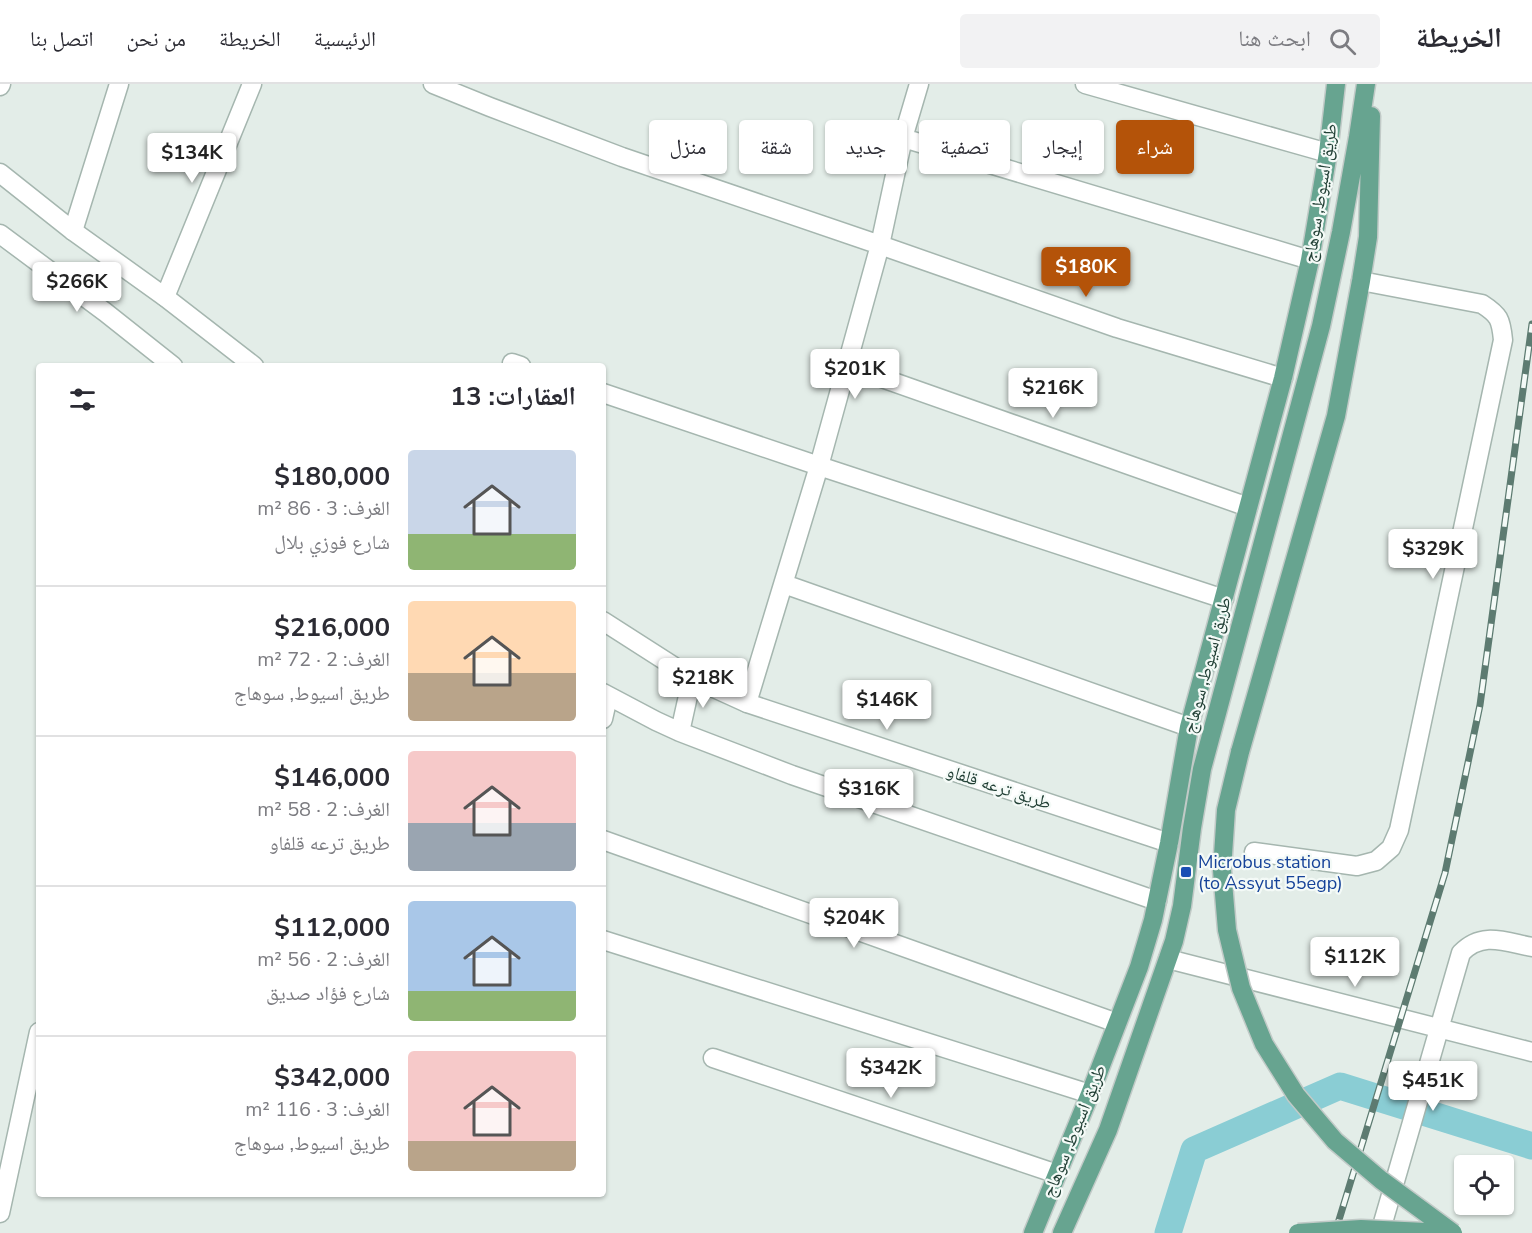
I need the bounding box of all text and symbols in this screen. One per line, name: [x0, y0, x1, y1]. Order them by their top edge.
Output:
search box: [960, 14, 1380, 68]
text: الخريطة: [1416, 19, 1502, 57]
text: ابحث هنا: [1238, 24, 1311, 54]
text: اتصل بنا: [30, 25, 94, 53]
text: من نحن: [127, 25, 186, 53]
text: الخريطة: [219, 25, 281, 53]
text: الرئيسية: [314, 25, 376, 53]
icon: search: [1326, 25, 1359, 58]
chip: منزل: [649, 120, 727, 174]
chip: شقة: [739, 120, 813, 174]
chip: جديد: [825, 120, 907, 174]
chip: تصفية: [919, 120, 1010, 174]
chip: إيجار: [1022, 120, 1104, 174]
chip: شراء: [1116, 120, 1194, 174]
street label: طريق اسيوط, سوهاج: [1297, 122, 1343, 264]
pin: $134K: [150, 133, 234, 184]
text: $134K: [161, 139, 223, 166]
pin: $180K: [1044, 247, 1128, 298]
text: $180K: [1055, 253, 1117, 280]
pin: $266K: [35, 262, 119, 313]
text: $266K: [46, 268, 108, 295]
pin: $201K: [813, 349, 897, 400]
text: $201K: [824, 355, 886, 382]
pin: $216K: [1011, 368, 1095, 419]
text: $216K: [1022, 374, 1084, 401]
text: العقارات: 13: [450, 379, 576, 414]
icon: filters: [66, 383, 99, 416]
text: $180,000: [274, 459, 390, 494]
icon: home: [456, 474, 528, 546]
text: الغرف: 3 · 86 m²: [257, 495, 390, 522]
text: شارع فوزي بلال: [274, 529, 390, 556]
pin: $329K: [1391, 529, 1475, 580]
text: $329K: [1402, 535, 1464, 562]
street label: طريق اسيوط, سوهاج: [1177, 594, 1237, 736]
text: $216,000: [274, 610, 390, 645]
icon: home: [456, 625, 528, 697]
text: الغرف: 2 · 72 m²: [257, 646, 390, 673]
pin: $218K: [661, 658, 745, 709]
text: $218K: [672, 664, 734, 691]
text: طريق اسيوط, سوهاج: [234, 680, 390, 707]
pin: $146K: [845, 680, 929, 731]
text: $146K: [856, 686, 918, 713]
street label: طريق ترعه قلفاو: [944, 759, 1054, 815]
text: $146,000: [274, 760, 390, 795]
pin: $316K: [827, 769, 911, 820]
icon: home: [456, 775, 528, 847]
text: $316K: [838, 775, 900, 802]
text: الغرف: 2 · 58 m²: [257, 796, 390, 823]
text: طريق ترعه قلفاو: [269, 830, 390, 857]
place label: Microbus station (to Assyut 55egp): [1198, 850, 1343, 895]
marker: Microbus station (to Assyut 55egp): [1179, 865, 1193, 879]
pin: $204K: [812, 898, 896, 949]
text: $204K: [823, 904, 885, 931]
text: $112,000: [274, 910, 390, 945]
icon: home: [456, 925, 528, 997]
pin: $112K: [1313, 937, 1397, 988]
text: $112K: [1324, 943, 1386, 970]
text: الغرف: 2 · 56 m²: [257, 946, 390, 973]
text: شارع فؤاد صديق: [266, 980, 390, 1007]
pin: $342K: [849, 1048, 933, 1099]
text: $342K: [860, 1054, 922, 1081]
text: $342,000: [274, 1060, 390, 1095]
street label: طريق اسيوط, سوهاج: [1037, 1061, 1111, 1201]
pin: $451K: [1391, 1061, 1475, 1112]
text: $451K: [1402, 1067, 1464, 1094]
icon: home: [456, 1075, 528, 1147]
text: الغرف: 3 · 116 m²: [245, 1096, 390, 1123]
text: طريق اسيوط, سوهاج: [234, 1130, 390, 1157]
map controls: [1454, 1155, 1514, 1215]
button: locate: [1454, 1155, 1514, 1215]

